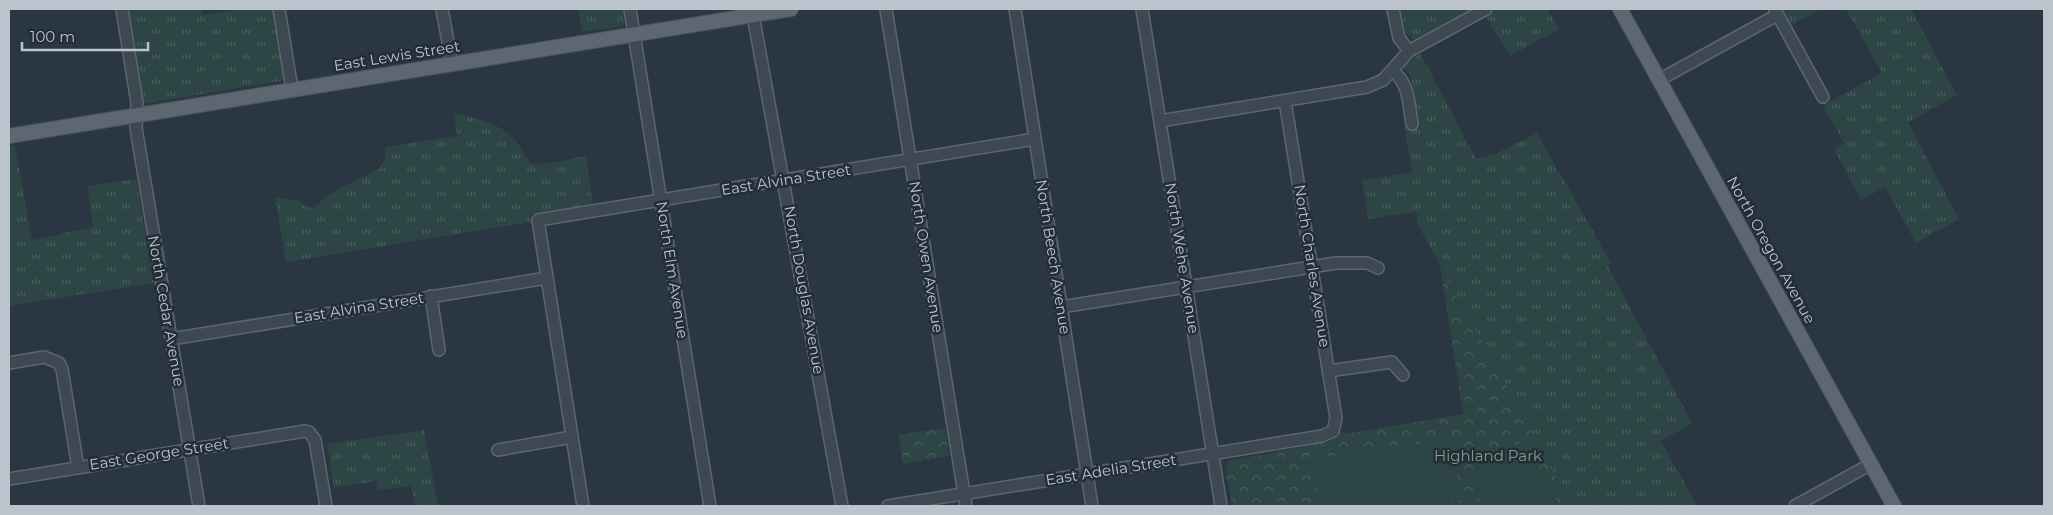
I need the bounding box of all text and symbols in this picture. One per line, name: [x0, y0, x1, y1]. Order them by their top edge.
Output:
scale bar: [22, 20, 149, 52]
text: 100 m: [30, 27, 75, 46]
street label: East Lewis Street: [332, 36, 461, 75]
street label: East Alvina Street: [720, 160, 852, 199]
street label: North Oregon Avenue: [1723, 173, 1820, 327]
street label: North Beech Avenue: [1032, 178, 1075, 336]
street label: North Owen Avenue: [905, 180, 948, 334]
street label: North Wehe Avenue: [1161, 181, 1204, 335]
street label: North Charles Avenue: [1290, 183, 1335, 349]
street label: North Elm Avenue: [652, 200, 693, 340]
street label: North Douglas Avenue: [780, 204, 829, 376]
street label: North Cedar Avenue: [144, 234, 189, 388]
street label: East Alvina Street: [293, 288, 425, 327]
street label: East George Street: [88, 433, 230, 474]
park label: Highland Park: [1434, 446, 1542, 465]
street label: East Adelia Street: [1044, 450, 1178, 489]

